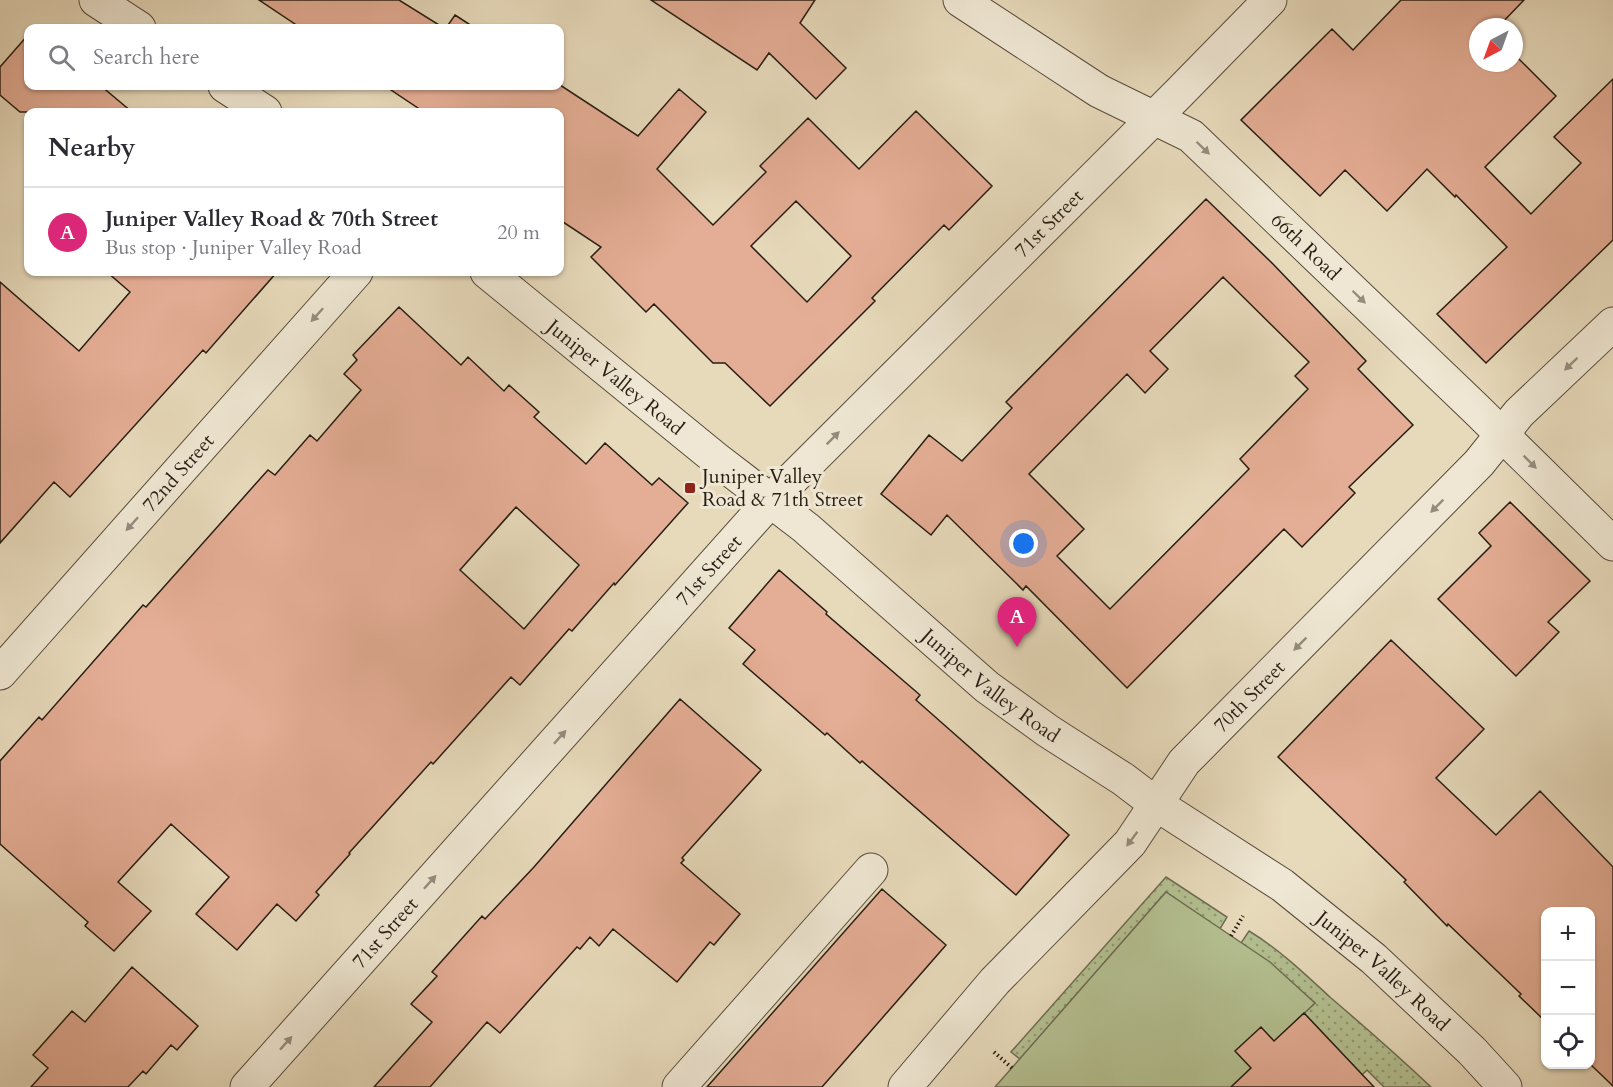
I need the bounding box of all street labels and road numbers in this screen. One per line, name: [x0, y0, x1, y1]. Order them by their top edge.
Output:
street label: 71st Street: [1009, 183, 1090, 264]
street label: 66th Road: [1265, 207, 1347, 287]
street label: Juniper Valley Road: [539, 311, 690, 442]
street label: 72nd Street: [136, 428, 221, 518]
street label: 71st Street: [670, 528, 748, 612]
street label: Juniper Valley Road: [913, 621, 1065, 749]
street label: 70th Street: [1208, 654, 1292, 738]
street label: 71st Street: [346, 891, 425, 974]
street label: Juniper Valley Road: [1308, 903, 1456, 1037]

